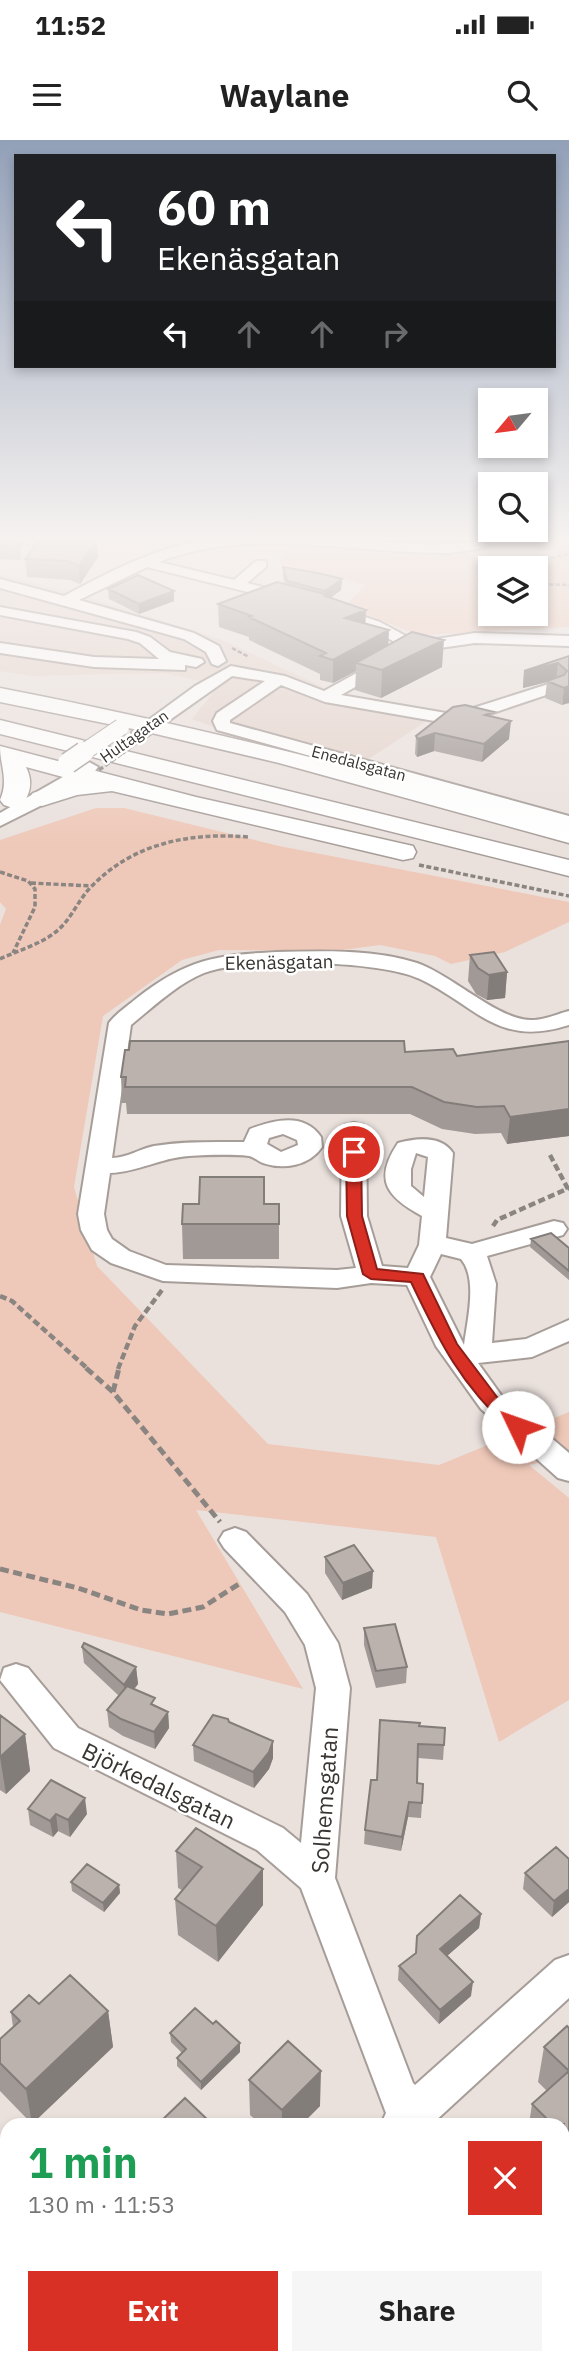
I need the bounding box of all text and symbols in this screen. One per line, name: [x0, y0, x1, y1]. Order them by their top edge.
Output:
text: 11:52: [35, 8, 106, 42]
text: Waylane: [219, 74, 350, 116]
icon: menu: [28, 76, 66, 114]
icon: search: [503, 76, 541, 114]
text: 60 m: [157, 175, 271, 238]
icon: left: [42, 182, 133, 273]
text: Ekenäsgatan: [157, 237, 340, 279]
icon: left: [157, 315, 195, 353]
icon: ahead: [230, 315, 268, 353]
icon: ahead: [303, 315, 341, 353]
icon: right: [376, 315, 414, 353]
north arrow: [478, 388, 548, 458]
map controls: [478, 388, 548, 626]
button: search: [478, 472, 548, 542]
button: layers: [478, 556, 548, 626]
street label: Hultagatan: [96, 705, 172, 767]
street label: Enedalsgatan: [309, 741, 409, 785]
street label: Ekenäsgatan: [224, 949, 334, 975]
pin: [324, 1122, 384, 1182]
icon: arrive: [335, 1133, 373, 1171]
position arrow: [481, 1390, 555, 1464]
street label: Solhemsgatan: [304, 1726, 344, 1874]
street label: Björkedalsgatan: [77, 1735, 241, 1835]
text: 1 min: [28, 2135, 138, 2190]
button: close: [468, 2141, 542, 2215]
text: 130 m · 11:53: [28, 2189, 175, 2219]
button: Exit: [28, 2271, 278, 2351]
button: Share: [292, 2271, 542, 2351]

